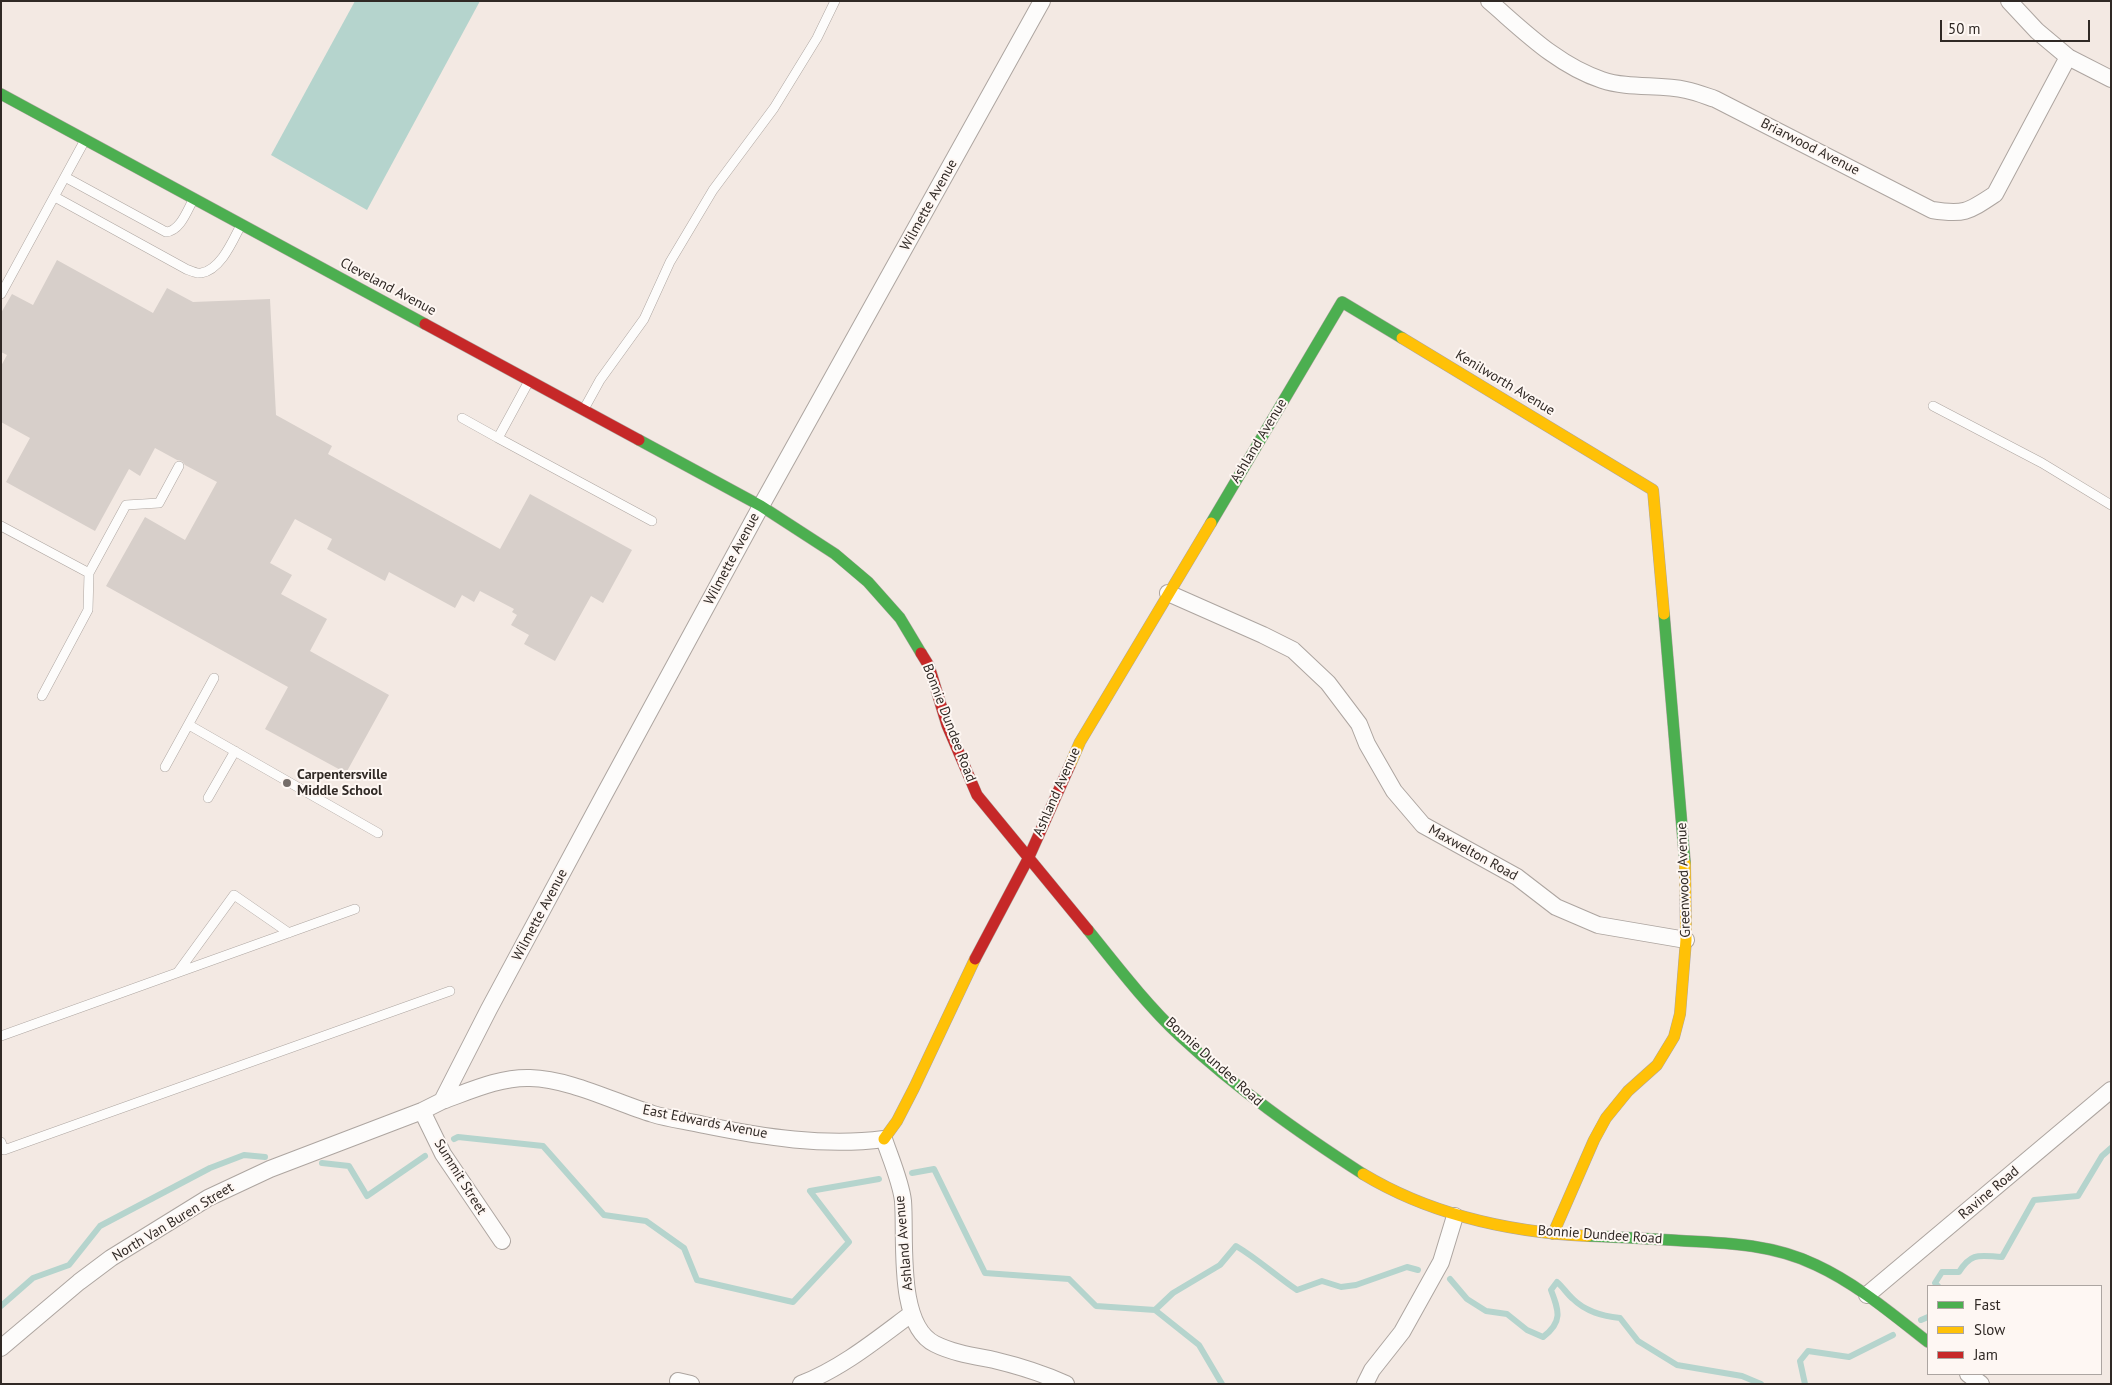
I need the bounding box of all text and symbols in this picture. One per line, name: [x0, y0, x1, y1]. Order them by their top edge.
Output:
scale bar: [1942, 10, 2092, 42]
text: 50 m: [1948, 19, 1981, 38]
street label: Briarwood Avenue: [1758, 115, 1862, 179]
street label: Wilmette Avenue: [897, 156, 961, 254]
street label: Cleveland Avenue: [337, 255, 439, 319]
street label: Kenilworth Avenue: [1452, 347, 1558, 419]
street label: Ashland Avenue: [1227, 396, 1291, 486]
street label: Wilmette Avenue: [701, 510, 763, 608]
street label: Bonnie Dundee Road: [919, 662, 979, 784]
street label: Ashland Avenue: [1030, 745, 1084, 839]
place label: Carpentersville Middle School: [297, 767, 387, 800]
marker: Carpentersville Middle School: [281, 777, 293, 789]
street label: Maxwelton Road: [1425, 821, 1521, 885]
street label: Greenwood Avenue: [1674, 822, 1694, 938]
street label: Wilmette Avenue: [509, 866, 571, 964]
street label: Bonnie Dundee Road: [1162, 1014, 1266, 1110]
street label: East Edwards Avenue: [641, 1102, 769, 1142]
street label: Summit Street: [430, 1136, 490, 1218]
street label: Ravine Road: [1955, 1163, 2023, 1223]
street label: North Van Buren Street: [109, 1179, 237, 1265]
street label: Ashland Avenue: [891, 1195, 917, 1291]
street label: Bonnie Dundee Road: [1537, 1222, 1663, 1248]
legend: [1927, 1285, 2102, 1375]
text: Fast: [1974, 1295, 2001, 1314]
text: Slow: [1974, 1320, 2005, 1339]
text: Jam: [1974, 1345, 1998, 1364]

